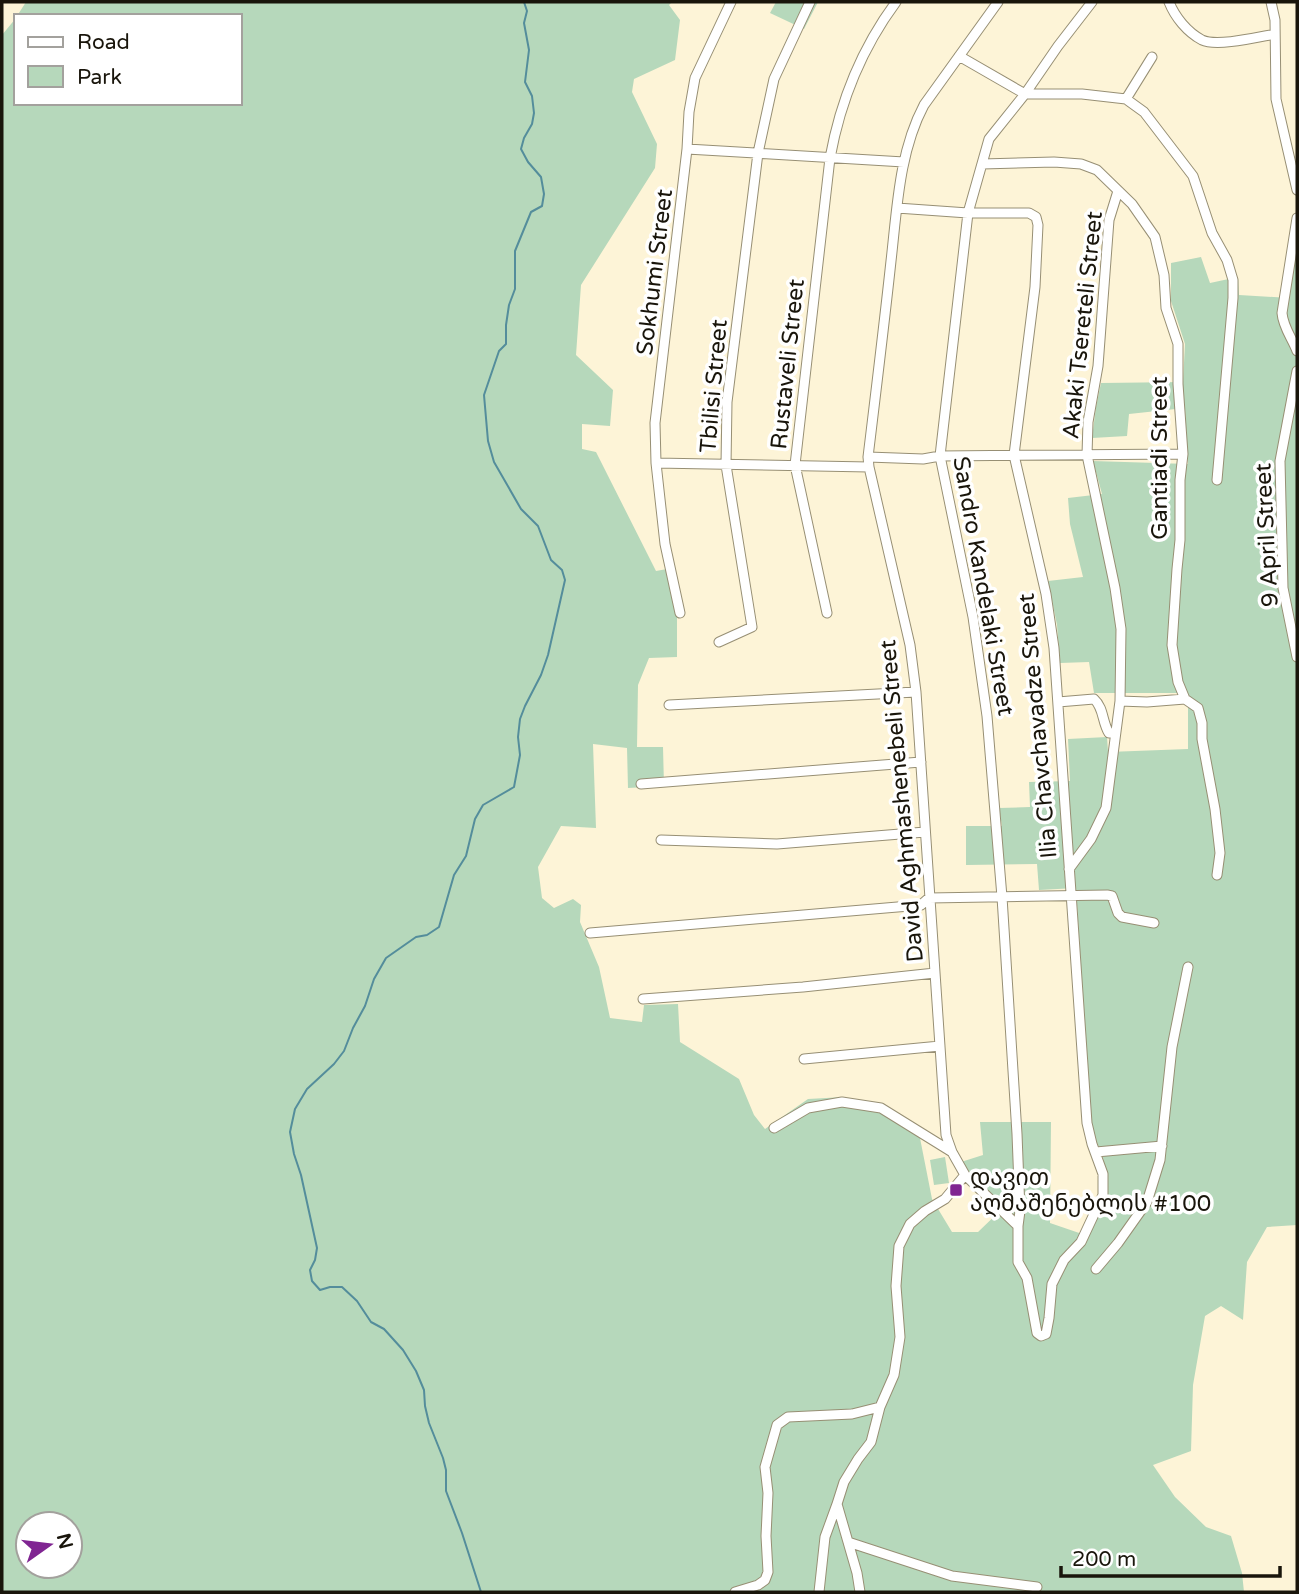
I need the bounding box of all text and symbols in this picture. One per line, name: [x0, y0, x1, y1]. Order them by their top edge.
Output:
legend: [14, 14, 242, 105]
text: Road: [77, 30, 130, 55]
text: Park: [77, 65, 122, 90]
street label: Sokhumi Street: [631, 187, 679, 357]
street label: Akaki Tsereteli Street: [1057, 210, 1109, 440]
street label: Rustaveli Street: [765, 277, 811, 451]
street label: Tbilisi Street: [694, 318, 734, 454]
street label: Gantiadi Street: [1146, 376, 1174, 540]
street label: Sandro Kandelaki Street: [946, 454, 1020, 718]
street label: 9 April Street: [1249, 462, 1285, 608]
street label: Ilia Chavchavadze Street: [1012, 592, 1064, 860]
street label: David Aghmashenebeli Street: [874, 638, 930, 963]
place label: დავით აღმაშენებლის #100: [970, 1164, 1211, 1218]
marker: დავით აღმაშენებლის #100: [948, 1182, 964, 1198]
north arrow: [14, 1510, 84, 1580]
text: N: [52, 1531, 77, 1551]
scale bar: [1061, 1534, 1280, 1578]
text: 200 m: [1072, 1547, 1136, 1572]

